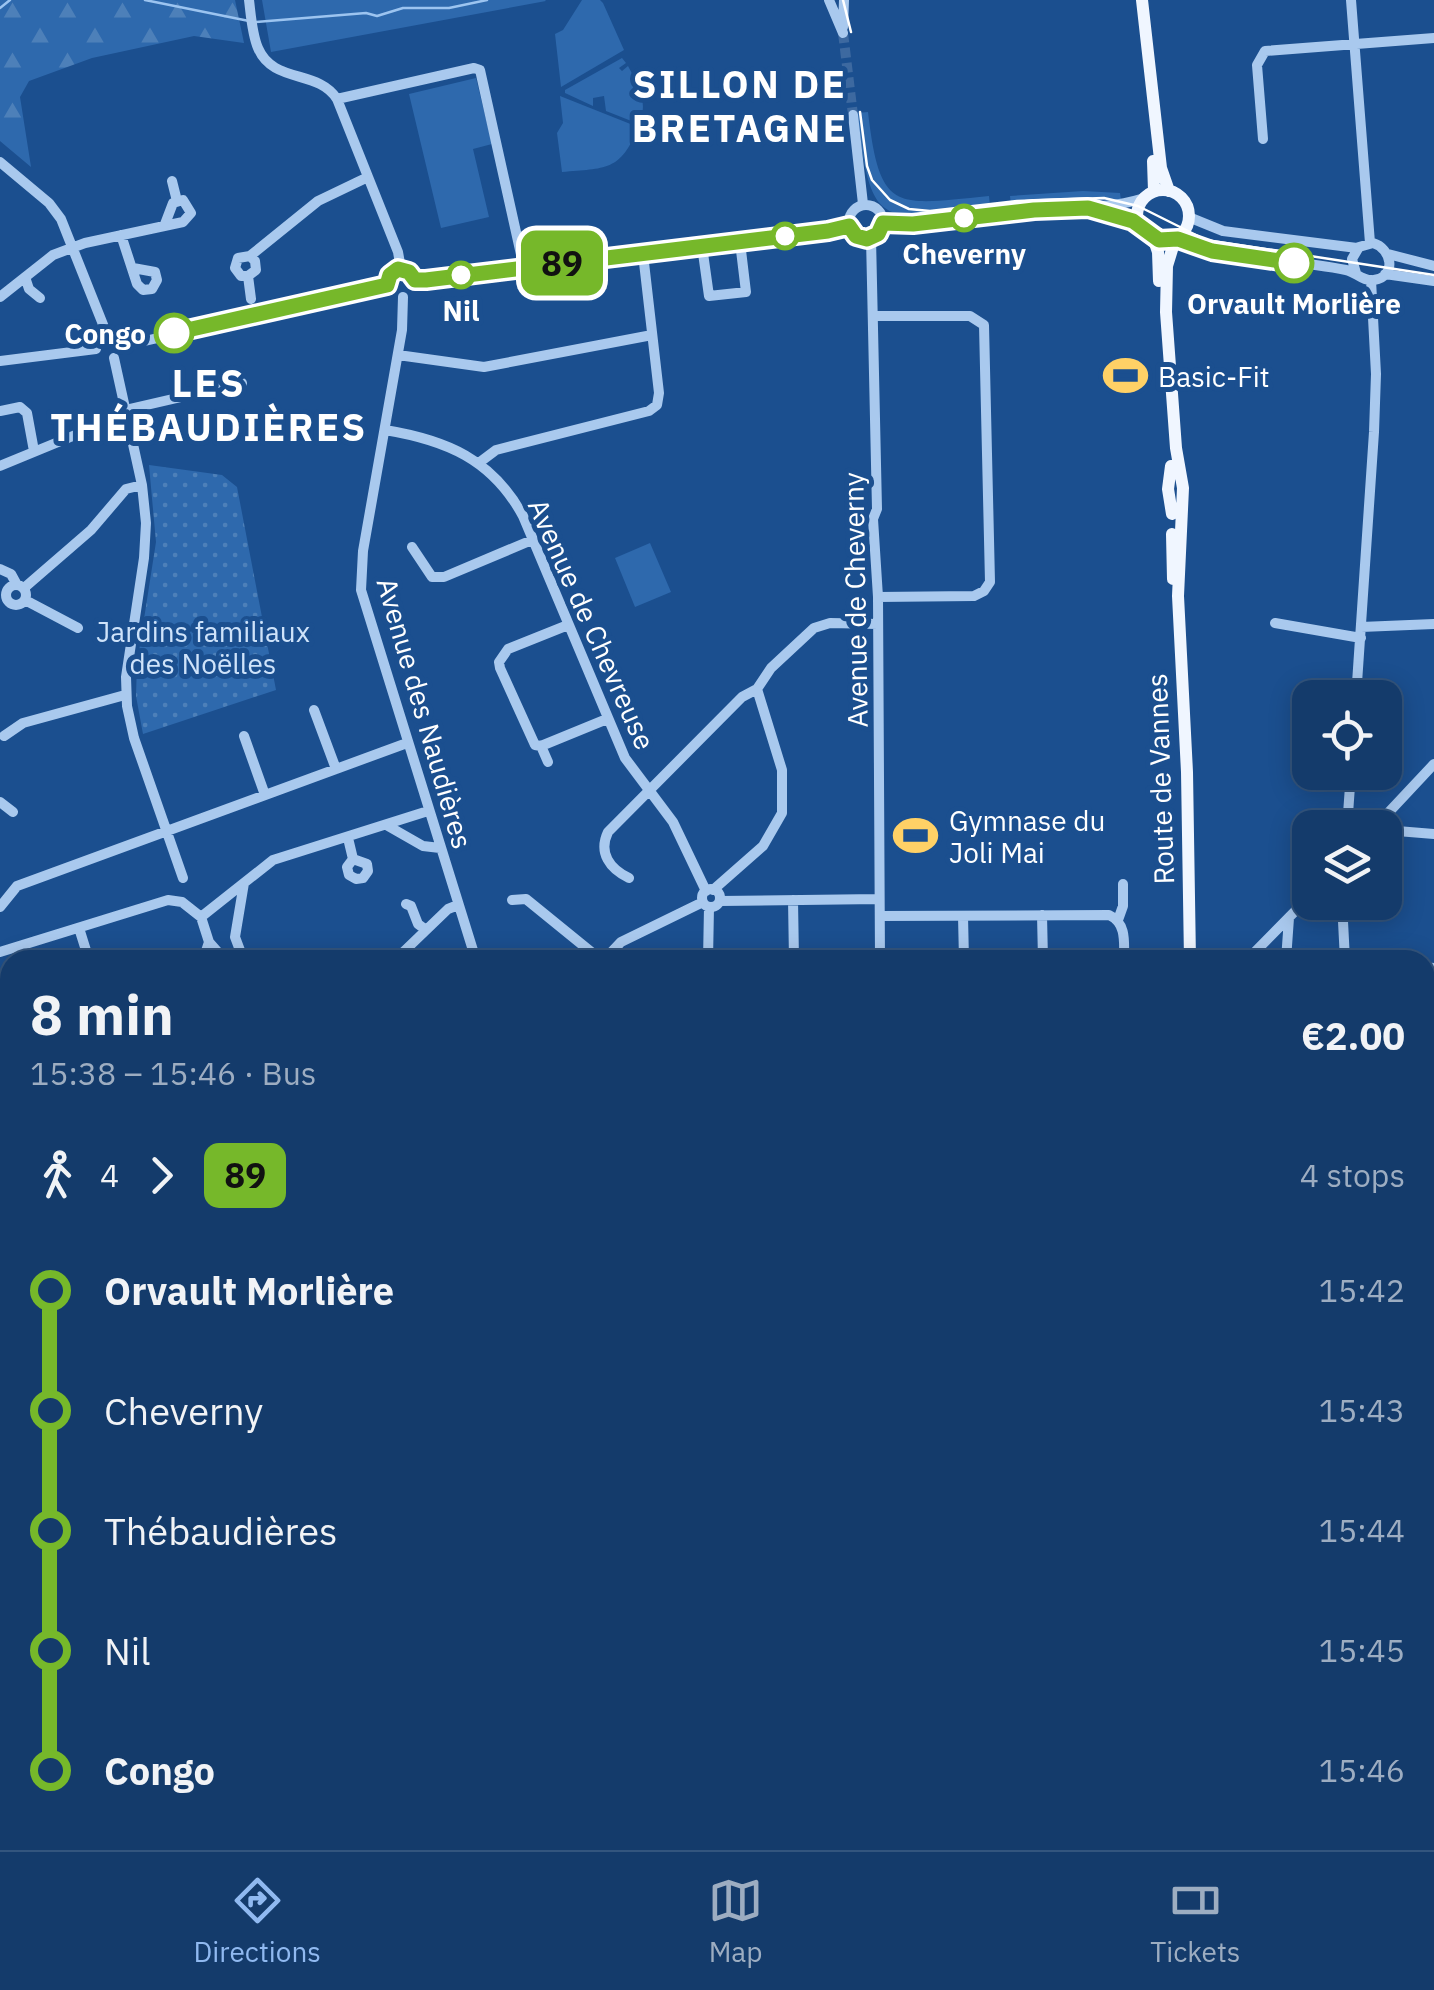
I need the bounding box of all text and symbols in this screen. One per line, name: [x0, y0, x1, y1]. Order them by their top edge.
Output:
district label: SILLON DE BRETAGNE: [632, 59, 848, 152]
marker: Cheverny: [951, 205, 977, 231]
unlabelled marker: [772, 223, 798, 249]
line badge: 89: [517, 230, 607, 296]
place label: Cheverny: [902, 235, 1026, 272]
text: 89: [541, 240, 583, 286]
marker: Orvault Morlière: [1275, 244, 1313, 282]
marker: Nil: [448, 262, 474, 288]
place label: Orvault Morlière: [1187, 285, 1401, 322]
place label: Nil: [443, 292, 479, 329]
marker: Congo: [155, 314, 193, 352]
place label: Congo: [64, 315, 146, 352]
sports icon: Basic-Fit: [1101, 352, 1149, 400]
district label: LES THÉBAUDIÈRES: [50, 358, 368, 451]
place label: Basic-Fit: [1158, 358, 1270, 395]
street label: Avenue de Cheverny: [834, 472, 876, 728]
street label: Avenue de Chevreuse: [520, 493, 664, 755]
street label: Avenue des Naudières: [369, 573, 481, 853]
park label: Jardins familiaux des Noëlles: [96, 613, 310, 682]
street label: Route de Vannes: [1138, 673, 1182, 885]
map controls: [1292, 680, 1402, 920]
button: locate: [1292, 680, 1402, 790]
place label: Gymnase du Joli Mai: [949, 802, 1106, 871]
button: layers: [1292, 810, 1402, 920]
sports icon: Gymnase du Joli Mai: [892, 812, 940, 860]
text: 8 min: [30, 979, 174, 1050]
text: €2.00: [1301, 1011, 1405, 1060]
text: 15:38 – 15:46 · Bus: [30, 1052, 316, 1094]
icon: walk: [30, 1148, 85, 1203]
icon: forward: [134, 1148, 189, 1203]
text: 89: [224, 1152, 266, 1198]
text: 4: [100, 1154, 119, 1196]
text: 4 stops: [1300, 1154, 1405, 1196]
text: Orvault Morlière: [104, 1266, 394, 1315]
text: 15:42: [1319, 1269, 1405, 1311]
text: Cheverny: [104, 1386, 263, 1435]
text: 15:43: [1319, 1389, 1405, 1431]
text: Thébaudières: [104, 1506, 338, 1555]
text: 15:44: [1319, 1509, 1405, 1551]
text: Nil: [104, 1626, 151, 1675]
text: 15:45: [1319, 1629, 1405, 1671]
text: Congo: [104, 1746, 215, 1795]
text: 15:46: [1319, 1749, 1405, 1791]
tab: Directions: [194, 1873, 321, 1970]
tab: Map: [708, 1873, 763, 1970]
tab: Tickets: [1150, 1873, 1240, 1970]

